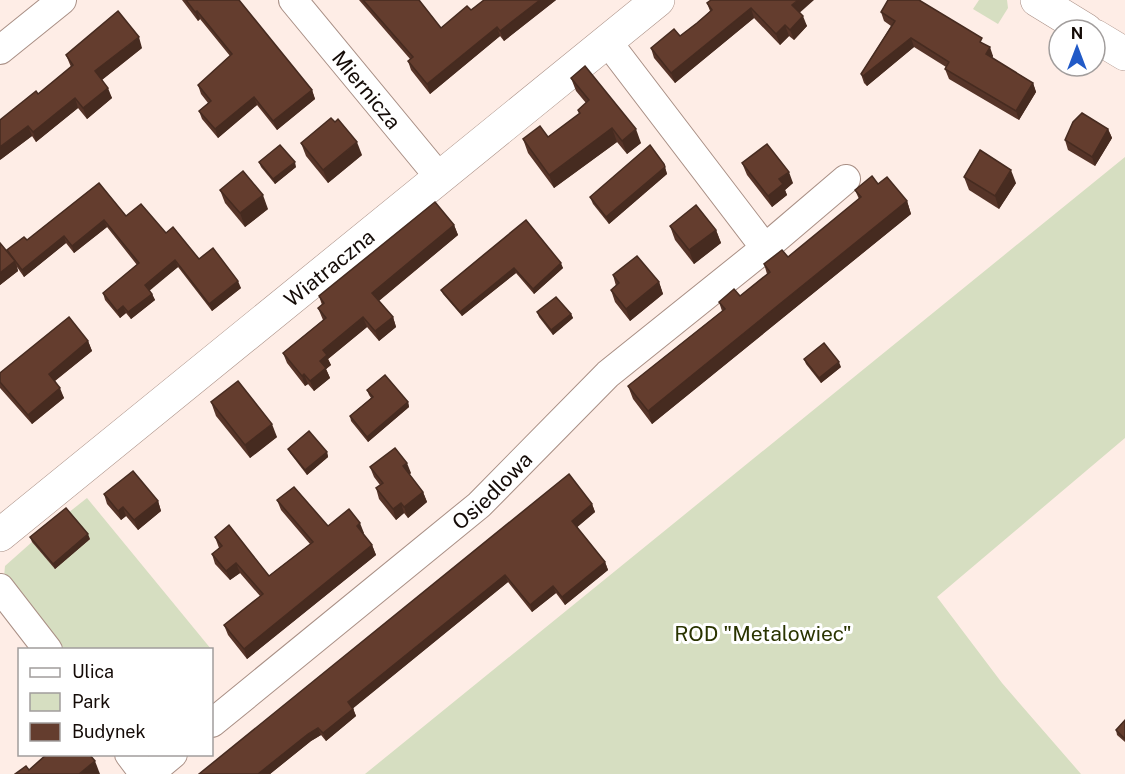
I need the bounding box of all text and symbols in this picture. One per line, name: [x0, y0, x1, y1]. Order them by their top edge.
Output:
north arrow: [1047, 18, 1107, 78]
text: N: [1071, 24, 1083, 43]
street label: Miernicza: [327, 45, 407, 134]
street label: Wiatraczna: [279, 223, 379, 312]
street label: Osiedlowa: [447, 446, 537, 534]
park label: ROD "Metalowiec": [674, 621, 852, 646]
legend: [18, 648, 213, 756]
text: Ulica: [72, 661, 114, 682]
text: Park: [72, 691, 110, 712]
text: Budynek: [72, 721, 146, 742]

